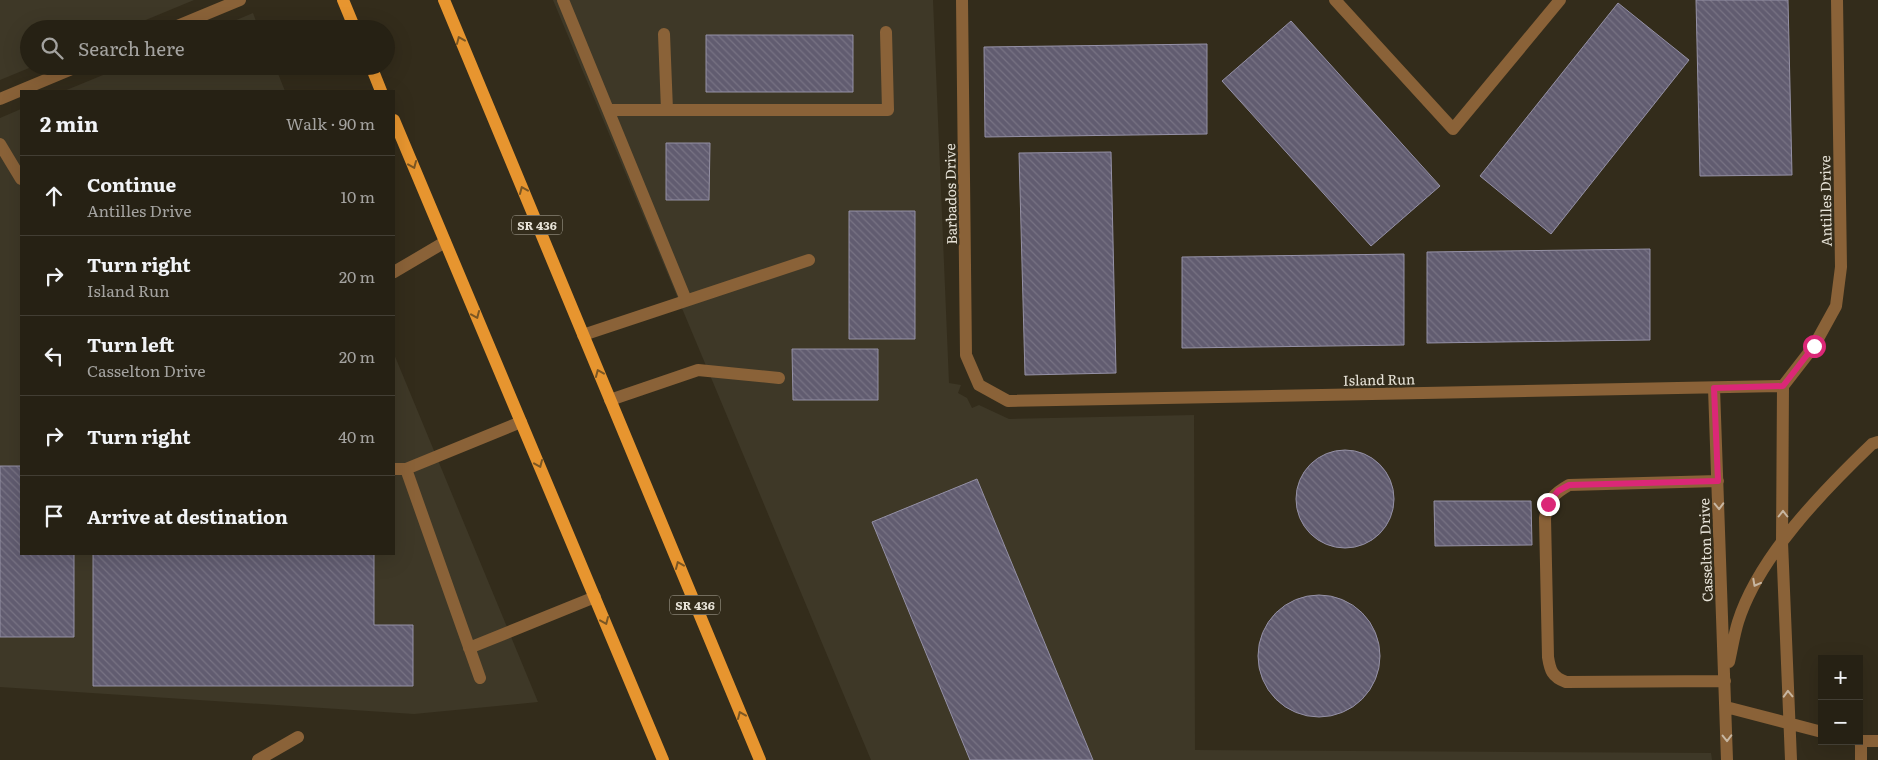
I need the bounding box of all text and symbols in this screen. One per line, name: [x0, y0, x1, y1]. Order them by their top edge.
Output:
search box: [20, 20, 395, 75]
icon: search: [38, 34, 66, 62]
text: Search here: [78, 34, 185, 62]
one-way arrow: [456, 36, 467, 45]
text: 2 min: [40, 107, 99, 138]
text: Walk · 90 m: [286, 111, 375, 135]
street label: Barbados Drive: [939, 143, 961, 245]
street label: Antilles Drive: [1814, 155, 1836, 247]
one-way arrow: [406, 160, 417, 169]
text: Continue: [87, 170, 176, 198]
icon: ahead: [40, 182, 68, 210]
text: 10 m: [341, 184, 375, 208]
one-way arrow: [518, 186, 529, 195]
text: Antilles Drive: [87, 198, 191, 222]
road number: SR 436: [512, 216, 562, 234]
text: Turn right: [87, 250, 191, 278]
icon: right: [40, 262, 68, 290]
text: 20 m: [339, 264, 375, 288]
text: Island Run: [87, 278, 170, 302]
one-way arrow: [470, 310, 481, 319]
text: Turn left: [87, 330, 174, 358]
route start: [1803, 335, 1826, 358]
icon: left: [40, 342, 68, 370]
text: 20 m: [339, 344, 375, 368]
text: Casselton Drive: [87, 358, 206, 382]
street label: Island Run: [1343, 368, 1415, 390]
one-way arrow: [594, 369, 605, 378]
icon: right: [40, 422, 68, 450]
text: Turn right: [87, 422, 191, 450]
text: 40 m: [338, 424, 375, 448]
one-way arrow: [534, 460, 544, 468]
route end: [1537, 493, 1560, 516]
street label: Casselton Drive: [1693, 498, 1717, 602]
icon: arrive: [40, 502, 68, 530]
text: Arrive at destination: [87, 502, 288, 530]
one-way arrow: [1713, 502, 1724, 510]
one-way arrow: [1777, 510, 1788, 518]
one-way arrow: [674, 561, 685, 570]
one-way arrow: [1752, 578, 1762, 587]
road number: SR 436: [670, 596, 720, 614]
one-way arrow: [599, 616, 609, 625]
map controls: [1818, 655, 1863, 745]
button: +: [1818, 655, 1863, 700]
one-way arrow: [1783, 690, 1794, 698]
button: −: [1818, 700, 1863, 745]
one-way arrow: [737, 711, 747, 720]
one-way arrow: [1722, 734, 1732, 742]

